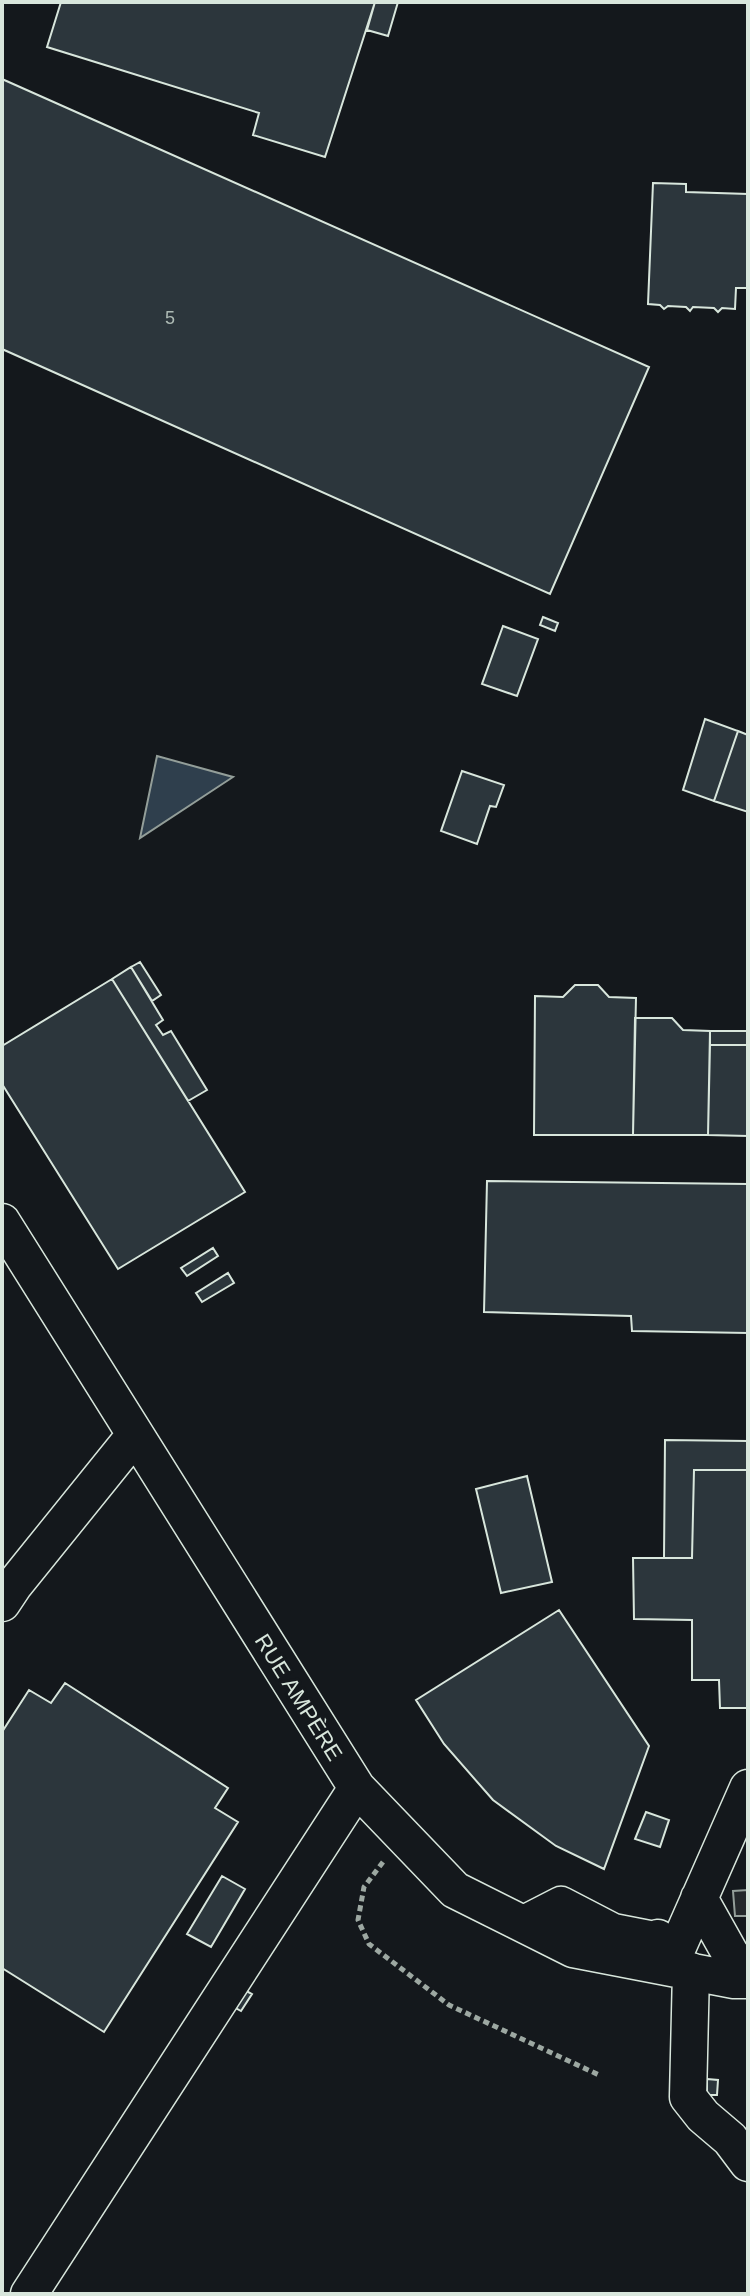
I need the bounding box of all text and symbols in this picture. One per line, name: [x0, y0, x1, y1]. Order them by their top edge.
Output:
house number: 5: [165, 308, 175, 328]
street label: RUE AMPÈRE: [250, 1629, 347, 1765]

